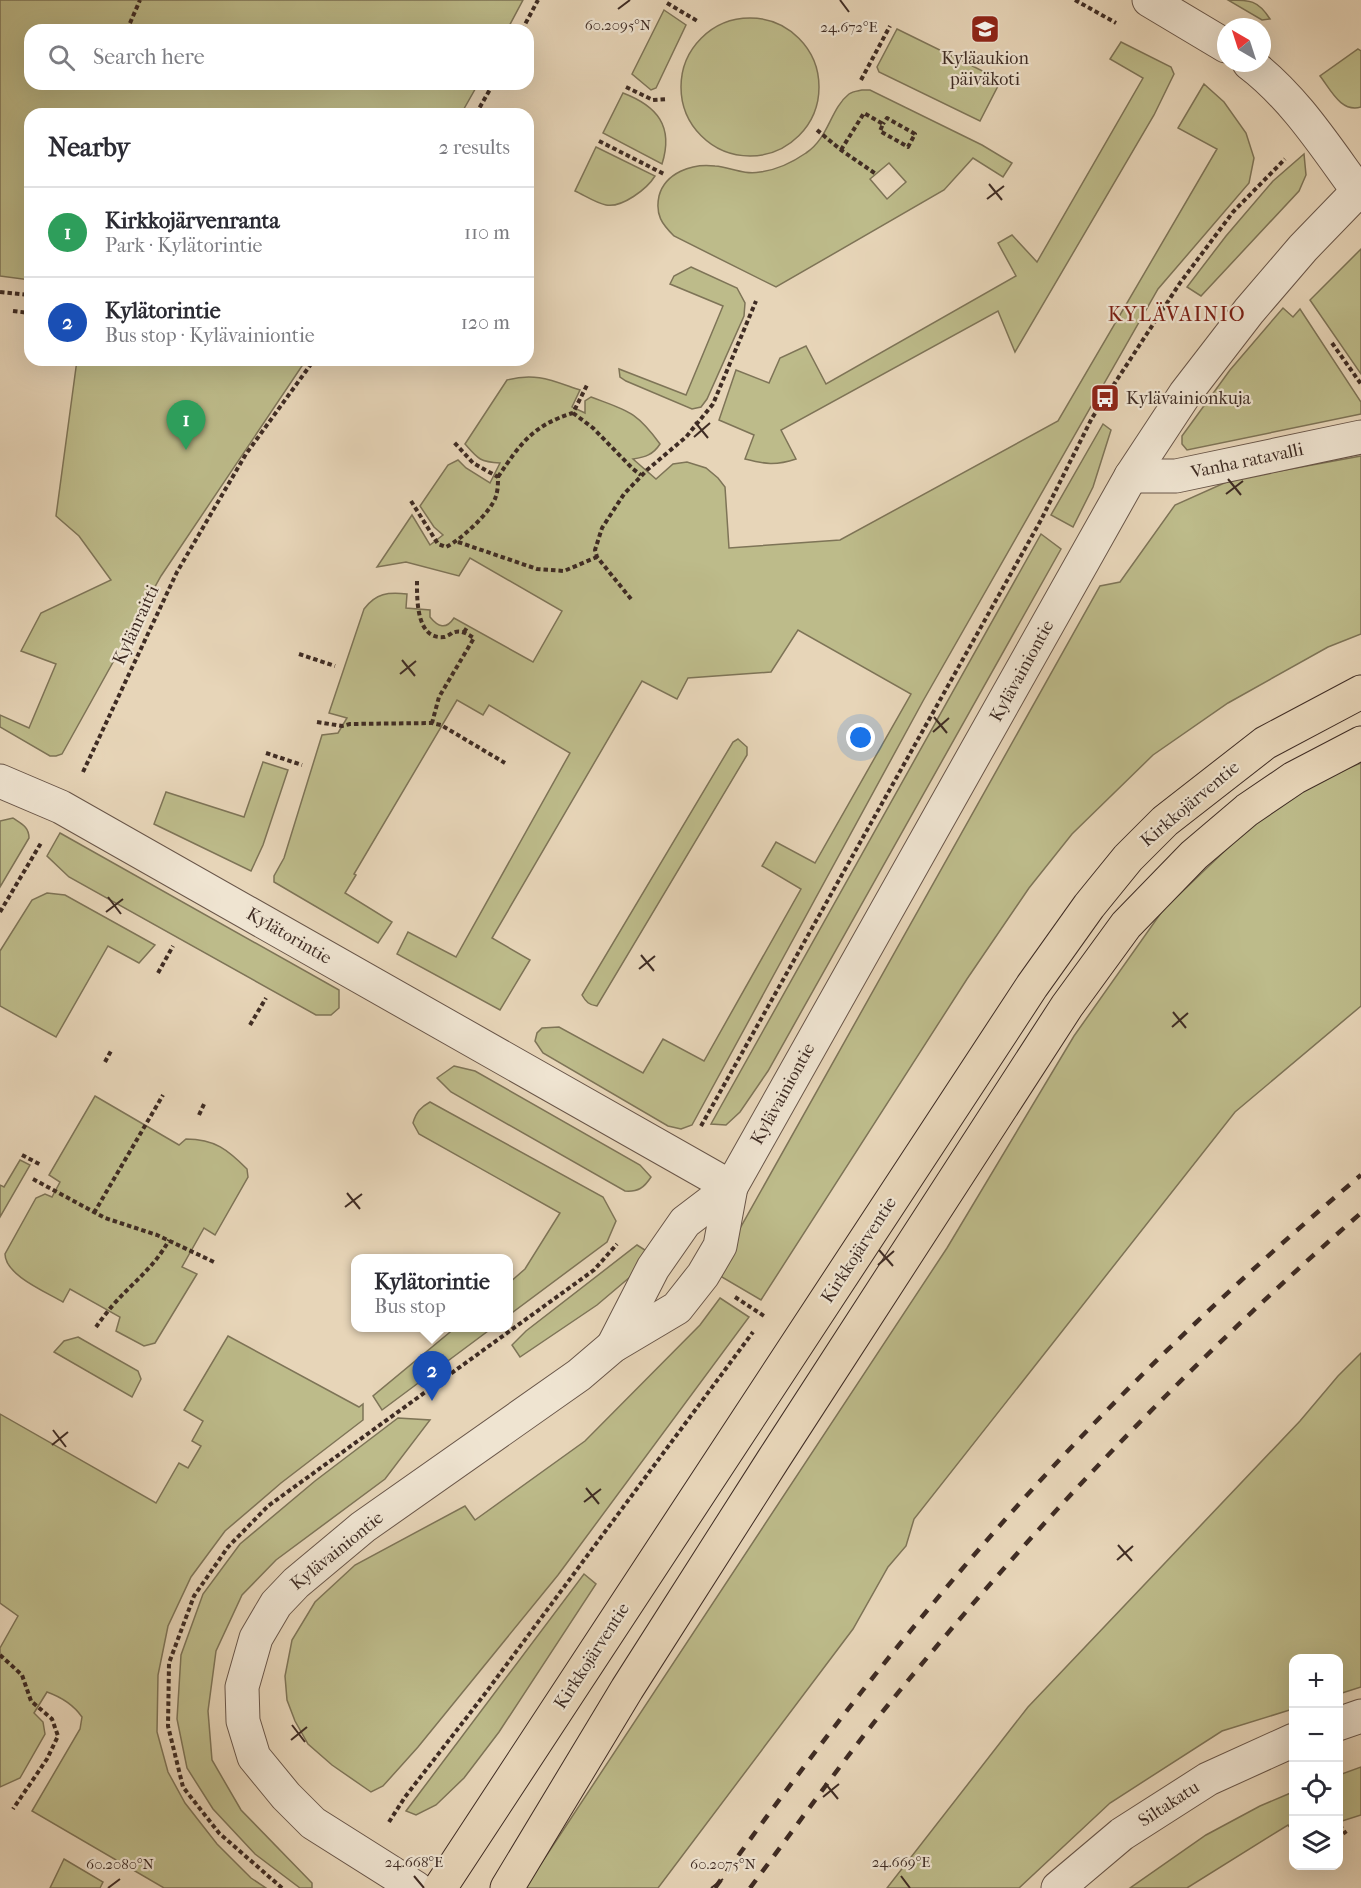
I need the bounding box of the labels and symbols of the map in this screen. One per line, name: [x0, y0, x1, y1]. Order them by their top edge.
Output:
school or university icon: Kyläaukion päiväkoti: [969, 13, 1001, 45]
text: 60.2095°N: [585, 16, 652, 34]
text: 24.672°E: [820, 18, 878, 36]
north arrow: [1217, 18, 1271, 72]
place label: Kyläaukion päiväkoti: [941, 48, 1029, 90]
district label: KYLÄVAINIO: [1108, 302, 1246, 326]
bus stop icon: Kylävainionkuja: [1089, 382, 1121, 414]
place label: Kylävainionkuja: [1126, 388, 1252, 409]
pin: 1: [166, 400, 206, 450]
street label: Vanha ratavalli: [1188, 439, 1306, 483]
street label: Kylänraitti: [108, 581, 164, 668]
street label: Kylävainiontie: [985, 616, 1059, 725]
your location: [846, 723, 875, 752]
street label: Kirkkojärventie: [1136, 757, 1244, 851]
street label: Kylätorintie: [243, 903, 335, 969]
street label: Kylävainiontie: [746, 1039, 820, 1148]
street label: Kirkkojärventie: [817, 1193, 901, 1307]
pin: 2: [412, 1352, 452, 1401]
street label: Kylävainiontie: [287, 1507, 388, 1595]
street label: Kirkkojärventie: [550, 1599, 634, 1713]
street label: Siltakatu: [1135, 1777, 1203, 1831]
text: 24.668°E: [385, 1853, 443, 1871]
text: 24.669°E: [872, 1853, 930, 1871]
text: 60.2080°N: [86, 1855, 155, 1873]
text: 60.2075°N: [690, 1855, 757, 1873]

